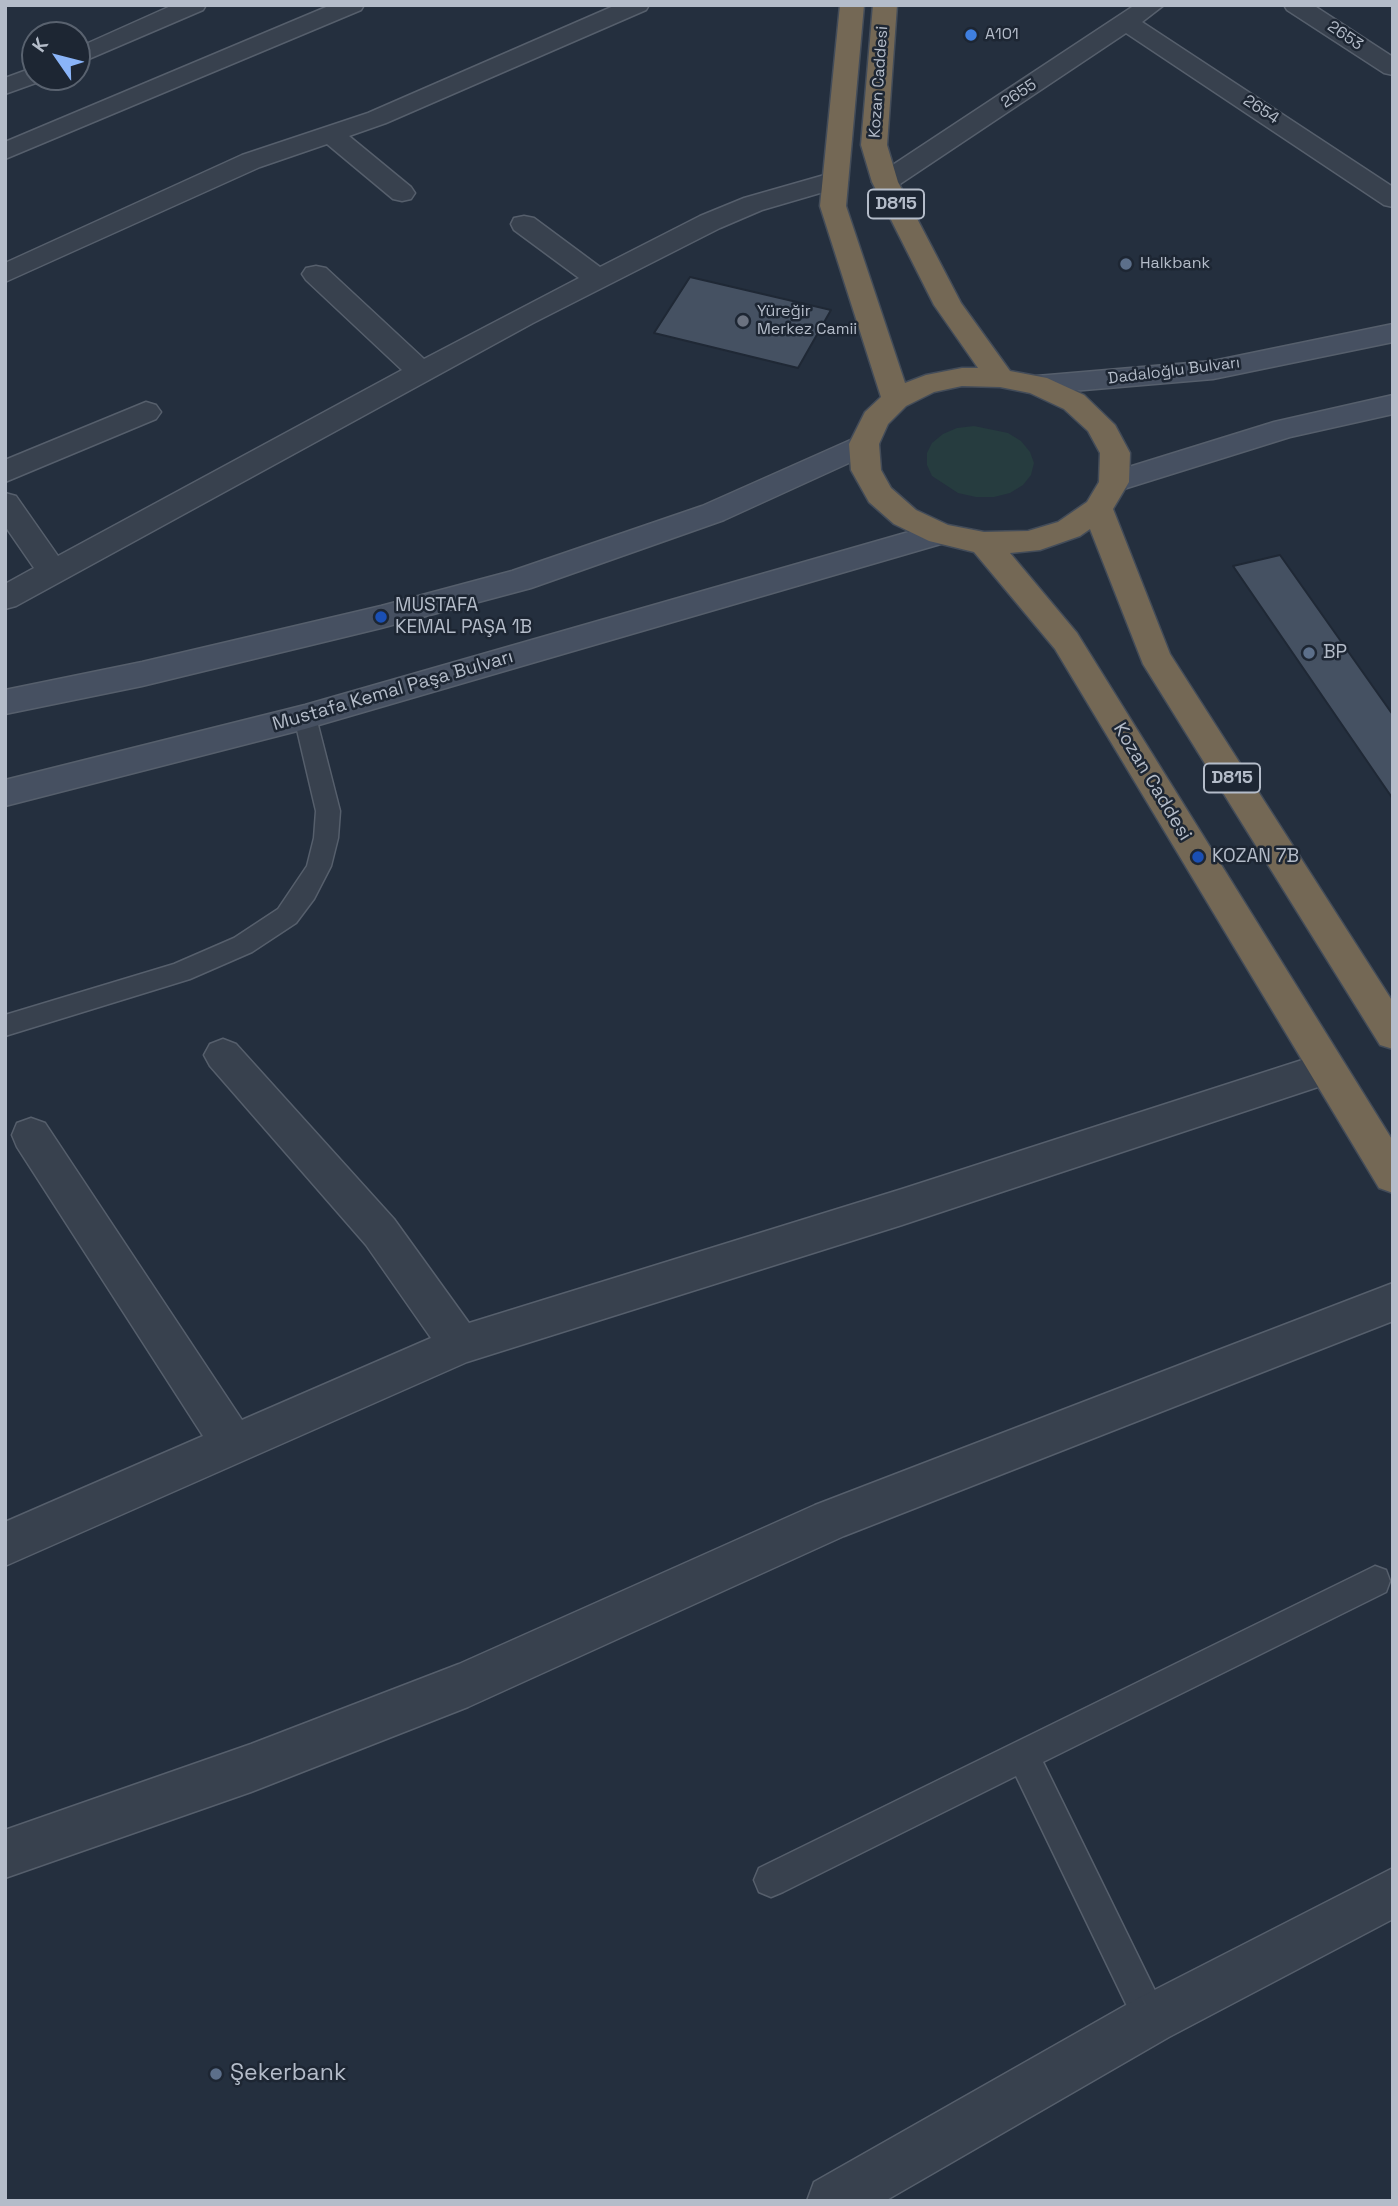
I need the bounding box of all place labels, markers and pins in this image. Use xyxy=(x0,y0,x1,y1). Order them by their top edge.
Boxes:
place label: A101 xyxy=(985,25,1019,45)
marker: A101 xyxy=(963,27,979,43)
place label: Halkbank xyxy=(1140,254,1210,274)
marker: Halkbank xyxy=(1118,256,1134,272)
place label: Yüreğir Merkez Camii xyxy=(757,302,857,340)
marker: Yüreğir Merkez Camii xyxy=(735,313,751,329)
place label: MUSTAFA KEMAL PAŞA 1B xyxy=(395,595,532,639)
marker: MUSTAFA KEMAL PAŞA 1B xyxy=(373,609,389,625)
place label: BP xyxy=(1323,642,1347,664)
marker: BP xyxy=(1301,645,1317,661)
place label: KOZAN 7B xyxy=(1212,846,1299,868)
marker: KOZAN 7B xyxy=(1190,849,1206,865)
place label: Şekerbank xyxy=(230,2060,346,2088)
marker: Şekerbank xyxy=(208,2066,224,2082)

